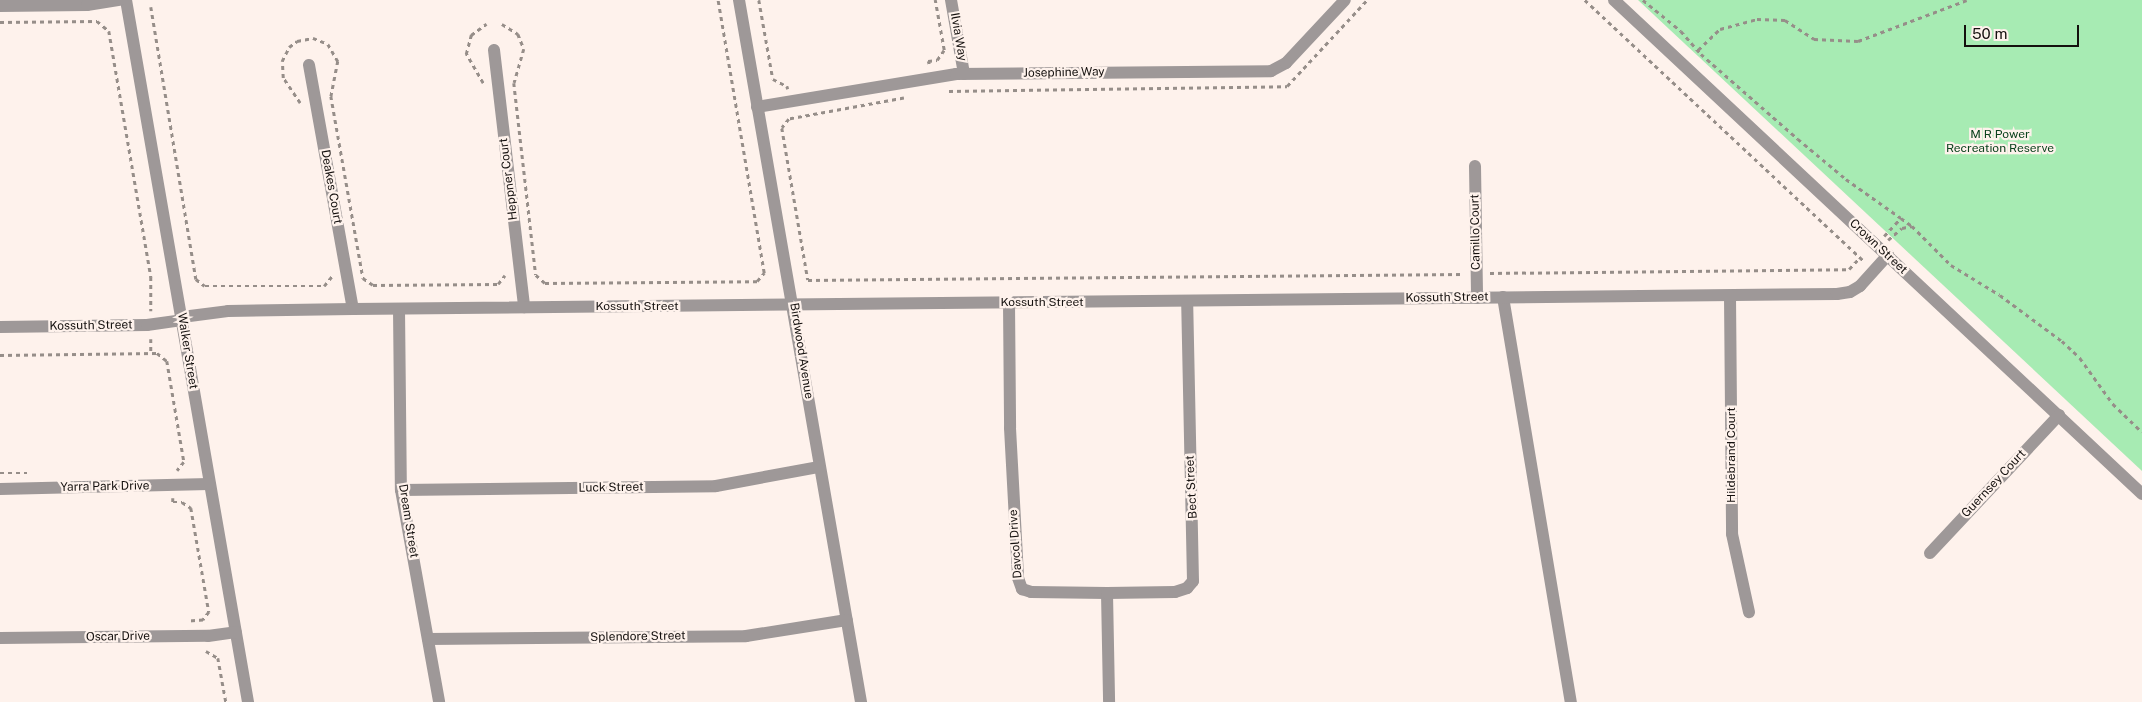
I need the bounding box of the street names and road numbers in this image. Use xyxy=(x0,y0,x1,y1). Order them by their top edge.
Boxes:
street label: Ilvia Way xyxy=(947,12,969,62)
street label: Josephine Way xyxy=(1023,65,1105,81)
street label: Heppner Court xyxy=(497,137,521,221)
street label: Deakes Court xyxy=(317,149,345,225)
street label: Camillo Court xyxy=(1468,194,1484,270)
street label: Crown Street xyxy=(1846,217,1910,277)
street label: Kossuth Street xyxy=(1405,290,1489,306)
street label: Kossuth Street xyxy=(1000,296,1084,310)
street label: Kossuth Street xyxy=(595,300,679,314)
street label: Birdwood Avenue xyxy=(786,302,816,400)
street label: Walker Street xyxy=(174,312,200,390)
street label: Kossuth Street xyxy=(49,318,133,334)
street label: Hildebrand Court xyxy=(1725,407,1739,503)
street label: Guernsey Court xyxy=(1959,447,2029,521)
street label: Bect Street xyxy=(1183,455,1201,519)
street label: Yarra Park Drive xyxy=(60,479,150,495)
street label: Luck Street xyxy=(578,480,644,496)
street label: Dream Street xyxy=(395,483,421,559)
street label: Davcol Drive xyxy=(1006,509,1026,579)
street label: Oscar Drive xyxy=(86,629,150,645)
street label: Splendore Street xyxy=(590,629,686,645)

